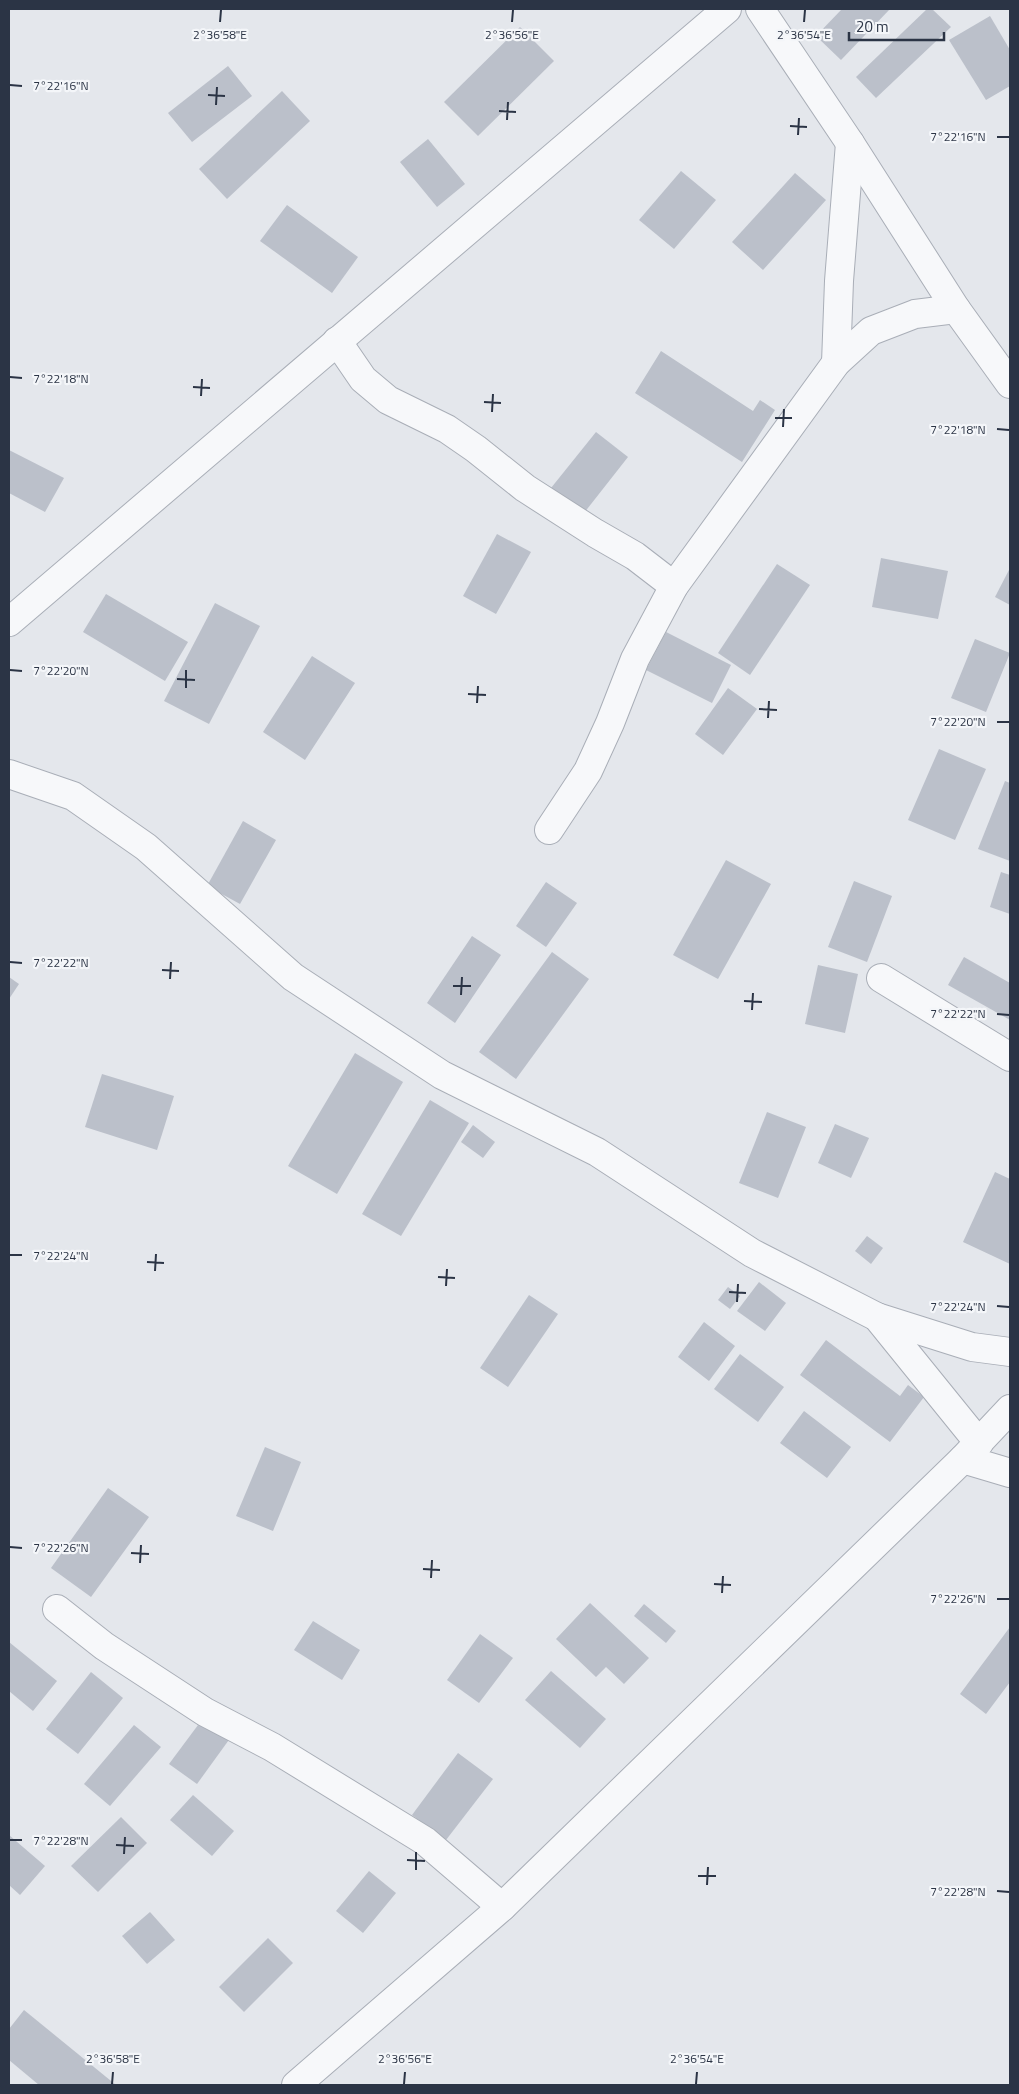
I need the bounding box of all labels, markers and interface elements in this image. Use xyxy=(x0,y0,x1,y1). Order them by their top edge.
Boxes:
scale bar xyxy=(849,10,944,42)
text: 20 m xyxy=(856,15,889,38)
text: 2°36'58"E xyxy=(193,25,247,44)
text: 2°36'56"E xyxy=(485,25,539,44)
text: 2°36'54"E xyxy=(777,25,831,44)
text: 7°22'16"N xyxy=(33,76,89,95)
text: 7°22'16"N xyxy=(930,127,986,146)
text: 7°22'18"N xyxy=(33,369,89,388)
text: 7°22'18"N xyxy=(930,420,986,439)
text: 7°22'20"N xyxy=(33,661,89,680)
text: 7°22'20"N xyxy=(930,712,986,731)
text: 7°22'22"N xyxy=(33,953,89,972)
text: 7°22'22"N xyxy=(930,1004,986,1023)
text: 7°22'24"N xyxy=(33,1246,89,1265)
text: 7°22'24"N xyxy=(930,1297,986,1316)
text: 7°22'26"N xyxy=(33,1538,89,1557)
text: 7°22'26"N xyxy=(930,1589,986,1608)
text: 7°22'28"N xyxy=(33,1831,89,1850)
text: 7°22'28"N xyxy=(930,1882,986,1901)
text: 2°36'58"E xyxy=(86,2049,140,2068)
text: 2°36'56"E xyxy=(378,2049,432,2068)
text: 2°36'54"E xyxy=(670,2049,724,2068)

